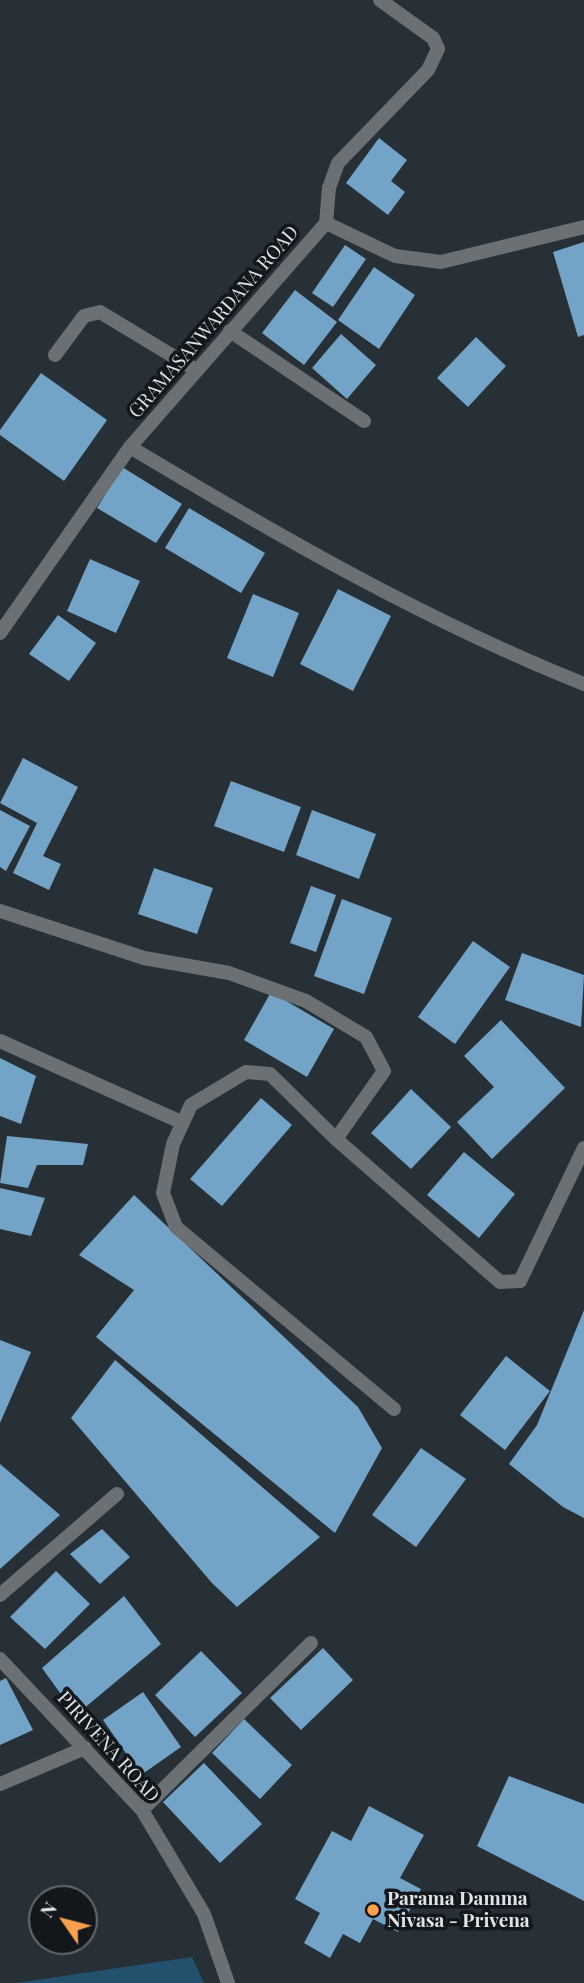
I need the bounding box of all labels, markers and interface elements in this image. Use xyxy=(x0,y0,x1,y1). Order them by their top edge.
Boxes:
street label: GRAMASANWARDANA ROAD xyxy=(124,221,304,423)
street label: PIRIVENA ROAD xyxy=(52,1687,164,1807)
north arrow xyxy=(28,1885,98,1955)
place label: Parama Damma Nivasa - Privena xyxy=(387,1888,530,1932)
text: N xyxy=(33,1896,62,1922)
marker: Parama Damma Nivasa - Privena xyxy=(365,1902,381,1918)

